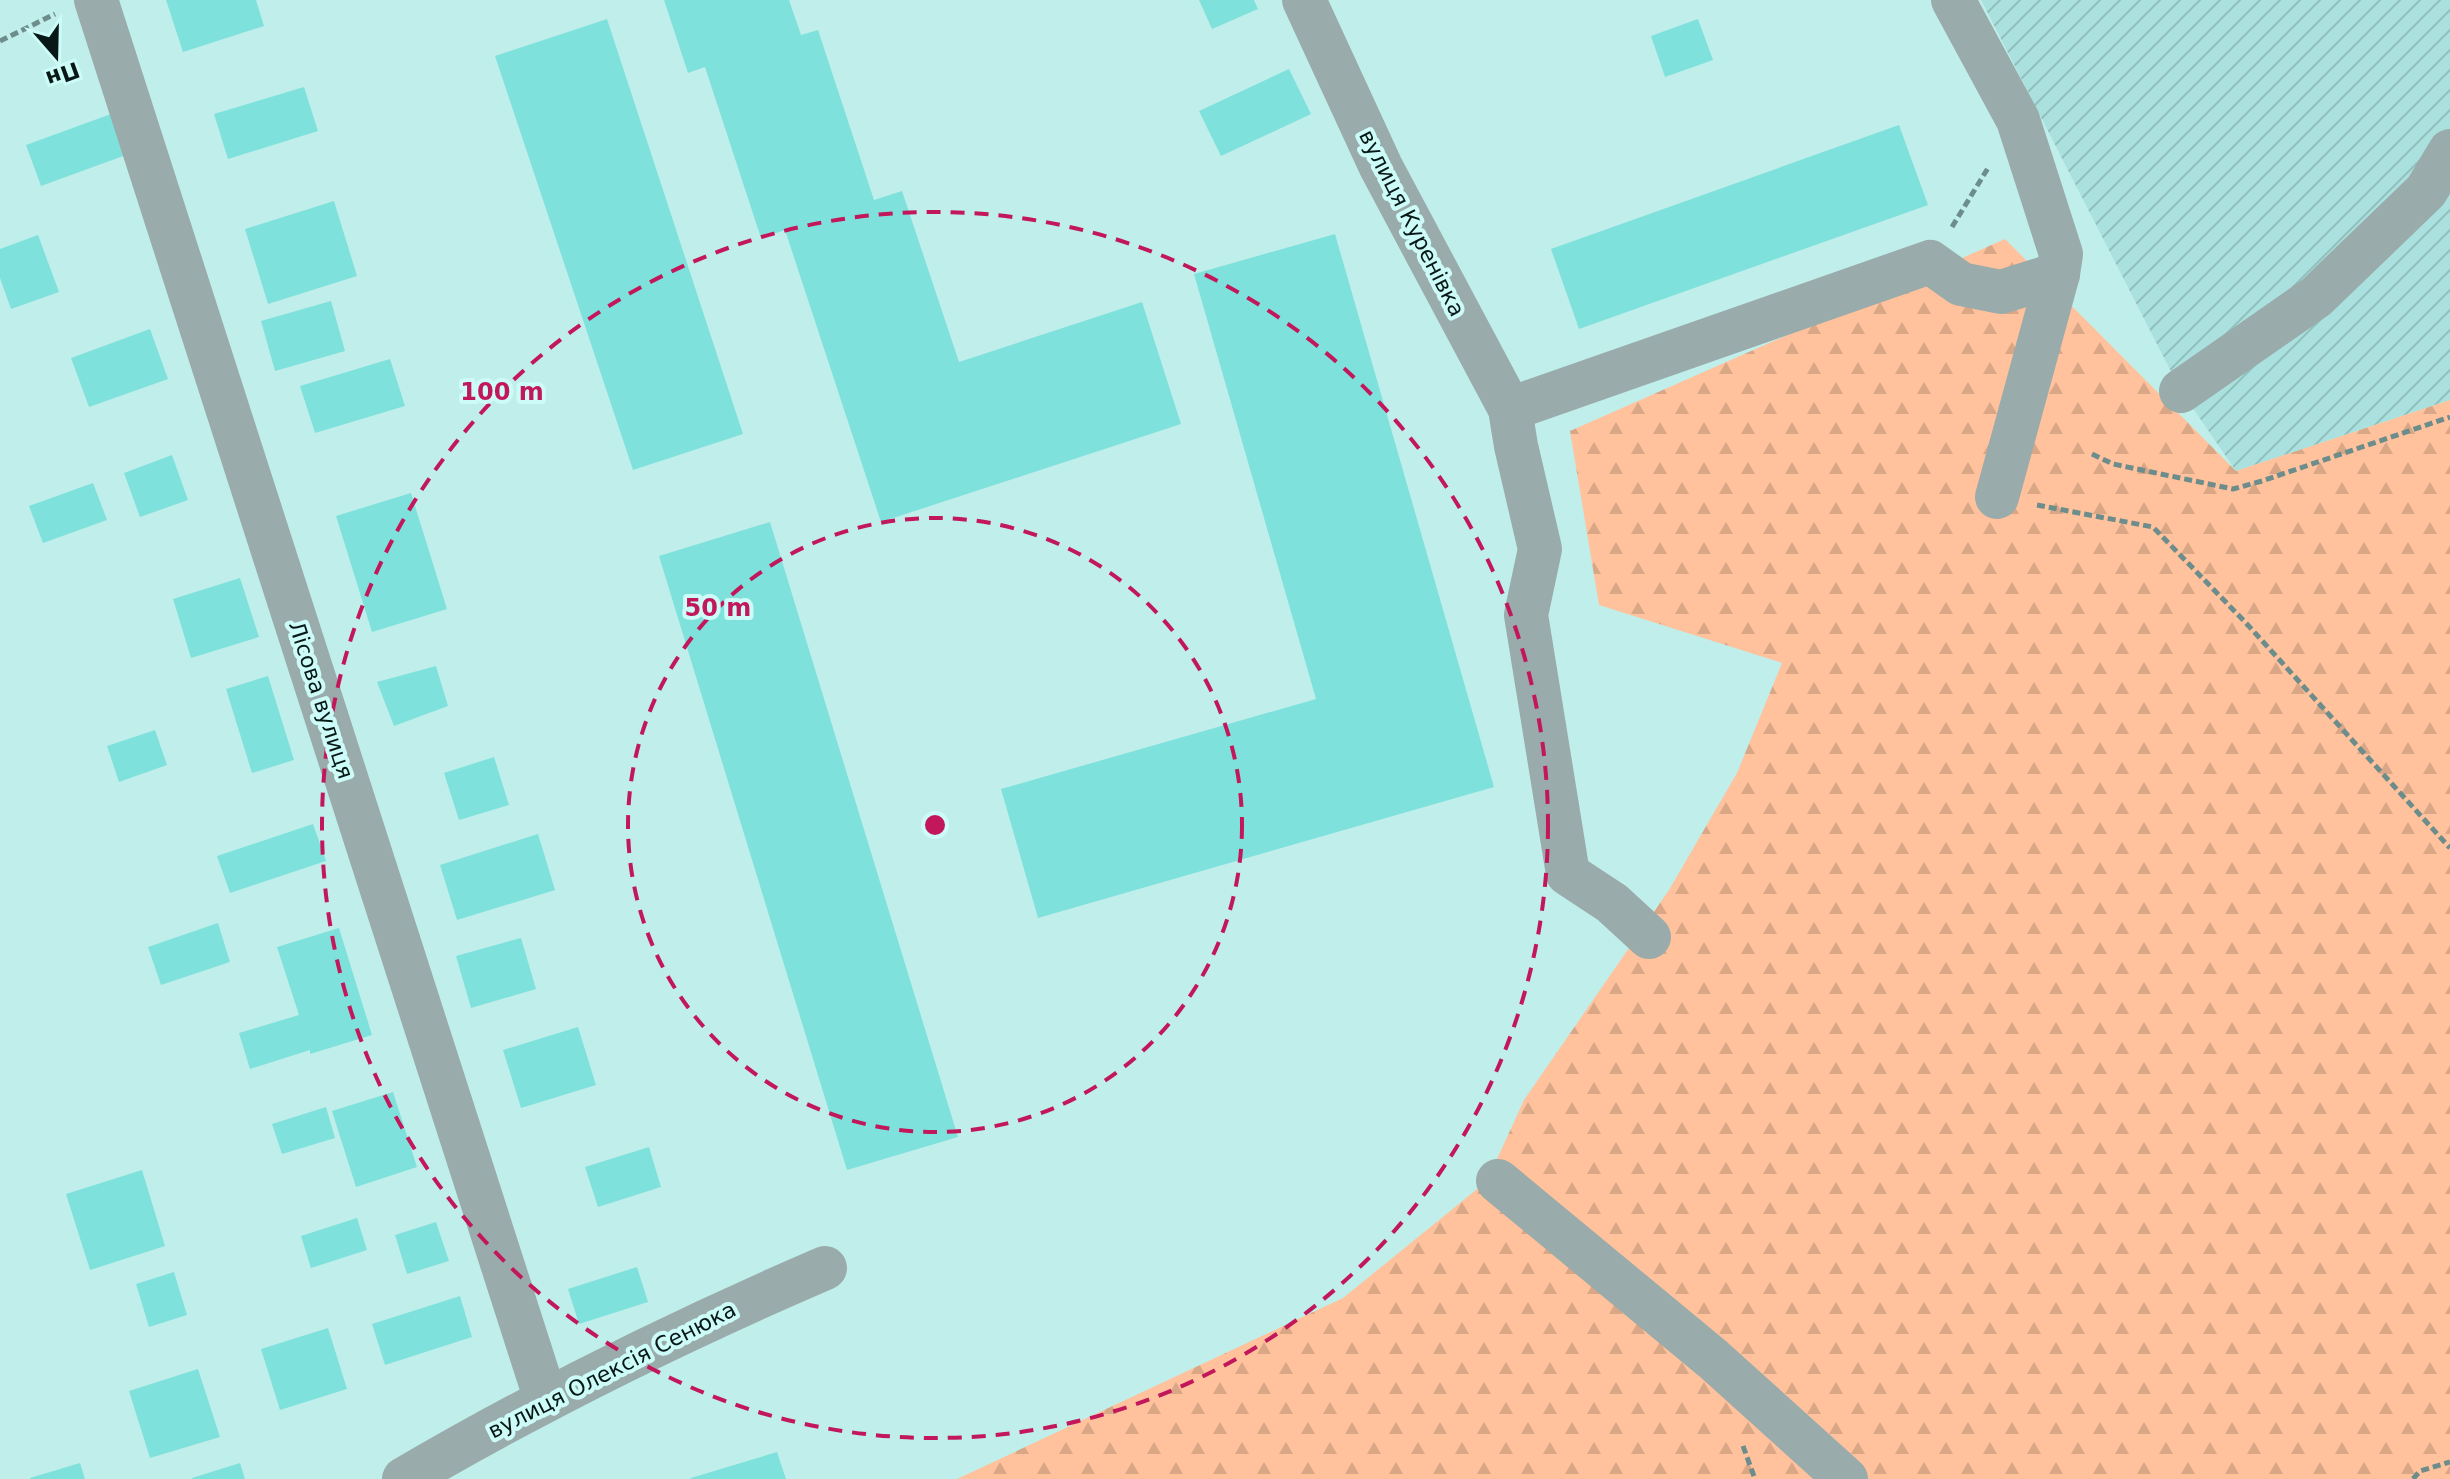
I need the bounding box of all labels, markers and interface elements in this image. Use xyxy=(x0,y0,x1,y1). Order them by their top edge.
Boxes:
north arrow xyxy=(16,16,96,96)
text: Пн xyxy=(43,57,83,92)
street label: вулиця Куренівка xyxy=(1354,126,1470,320)
text: 100 m xyxy=(460,378,544,406)
text: 50 m xyxy=(685,594,751,622)
street label: Лісова вулиця xyxy=(284,618,358,782)
centre of rings xyxy=(921,811,949,839)
street label: вулиця Олексія Сенюка xyxy=(484,1296,740,1444)

